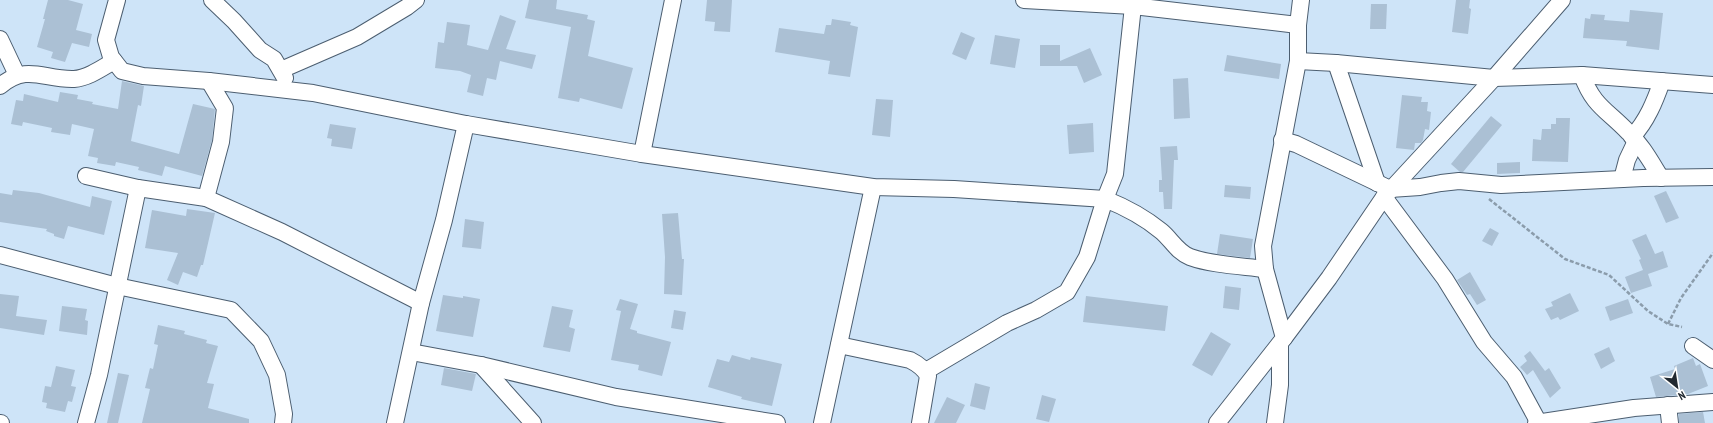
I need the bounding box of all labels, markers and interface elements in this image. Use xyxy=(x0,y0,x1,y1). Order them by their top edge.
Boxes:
north arrow xyxy=(1657,367,1697,407)
text: N xyxy=(1676,388,1688,403)

